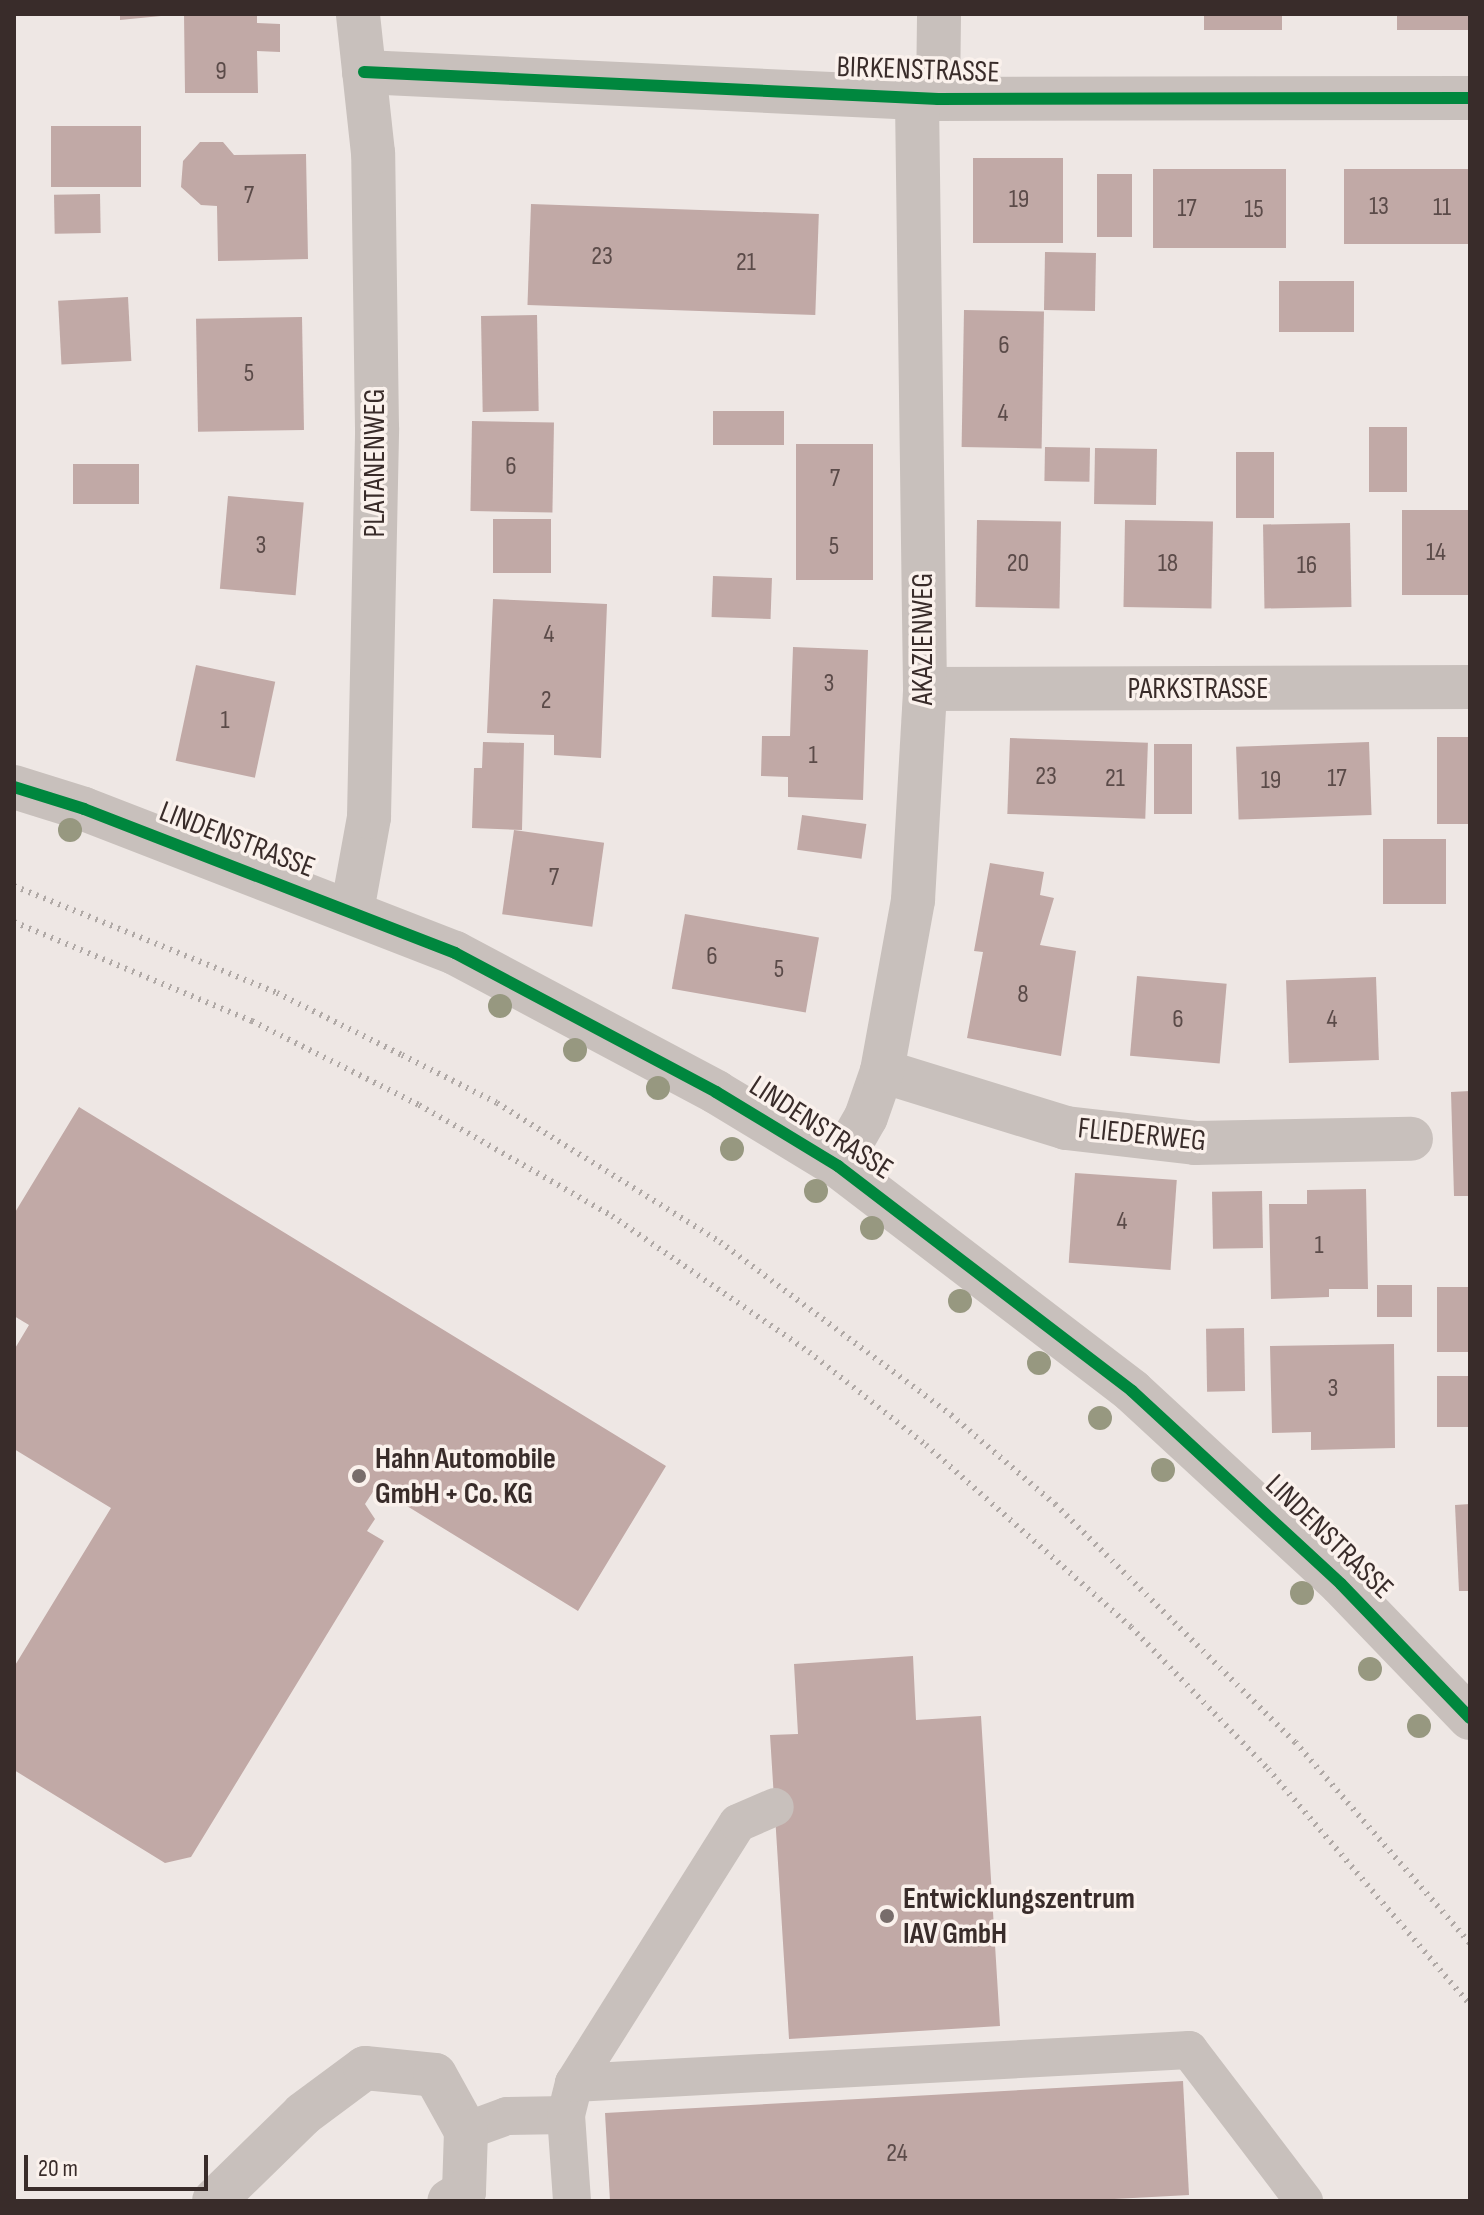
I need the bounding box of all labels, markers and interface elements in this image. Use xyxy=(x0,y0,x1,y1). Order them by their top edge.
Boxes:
street label: BIRKENSTRASSE xyxy=(836,49,1000,91)
house number: 9 xyxy=(215,56,227,88)
house number: 7 xyxy=(244,180,254,212)
house number: 19 xyxy=(1009,184,1029,216)
house number: 13 xyxy=(1369,191,1389,223)
house number: 11 xyxy=(1433,192,1451,224)
house number: 17 xyxy=(1177,193,1197,225)
house number: 15 xyxy=(1244,194,1264,226)
house number: 23 xyxy=(591,241,613,273)
house number: 21 xyxy=(736,247,756,279)
house number: 6 xyxy=(998,330,1010,362)
house number: 5 xyxy=(244,358,254,390)
street label: PLATANENWEG xyxy=(357,389,393,537)
house number: 4 xyxy=(998,398,1008,430)
house number: 6 xyxy=(505,451,517,483)
house number: 7 xyxy=(830,463,840,495)
house number: 3 xyxy=(256,530,266,562)
house number: 5 xyxy=(829,531,839,563)
house number: 14 xyxy=(1426,537,1446,569)
house number: 20 xyxy=(1007,548,1029,580)
house number: 18 xyxy=(1158,548,1178,580)
house number: 16 xyxy=(1297,550,1317,582)
street label: AKAZIENWEG xyxy=(905,573,941,705)
house number: 4 xyxy=(544,619,554,651)
house number: 3 xyxy=(824,668,834,700)
street label: PARKSTRASSE xyxy=(1128,671,1268,707)
house number: 2 xyxy=(541,685,551,717)
house number: 1 xyxy=(220,705,230,737)
house number: 1 xyxy=(808,740,818,772)
house number: 23 xyxy=(1035,761,1057,793)
house number: 21 xyxy=(1105,763,1125,795)
house number: 17 xyxy=(1327,763,1347,795)
house number: 19 xyxy=(1261,765,1281,797)
street label: LINDENSTRASSE xyxy=(154,794,320,886)
house number: 7 xyxy=(549,862,559,894)
house number: 6 xyxy=(706,941,718,973)
house number: 5 xyxy=(774,954,784,986)
house number: 8 xyxy=(1017,979,1029,1011)
house number: 6 xyxy=(1172,1004,1184,1036)
house number: 4 xyxy=(1327,1004,1337,1036)
street label: LINDENSTRASSE xyxy=(743,1068,899,1188)
street label: FLIEDERWEG xyxy=(1076,1110,1208,1160)
house number: 4 xyxy=(1117,1206,1127,1238)
house number: 1 xyxy=(1314,1230,1324,1262)
house number: 3 xyxy=(1328,1373,1338,1405)
place label: Hahn Automobile GmbH + Co. KG xyxy=(375,1441,556,1512)
marker: Hahn Automobile GmbH + Co. KG xyxy=(350,1467,368,1485)
street label: LINDENSTRASSE xyxy=(1258,1467,1400,1607)
place label: Entwicklungszentrum IAV GmbH xyxy=(903,1881,1135,1952)
marker: Entwicklungszentrum IAV GmbH xyxy=(878,1907,896,1925)
house number: 24 xyxy=(886,2138,908,2170)
scale bar xyxy=(28,2139,212,2189)
text: 20 m xyxy=(38,2154,78,2183)

